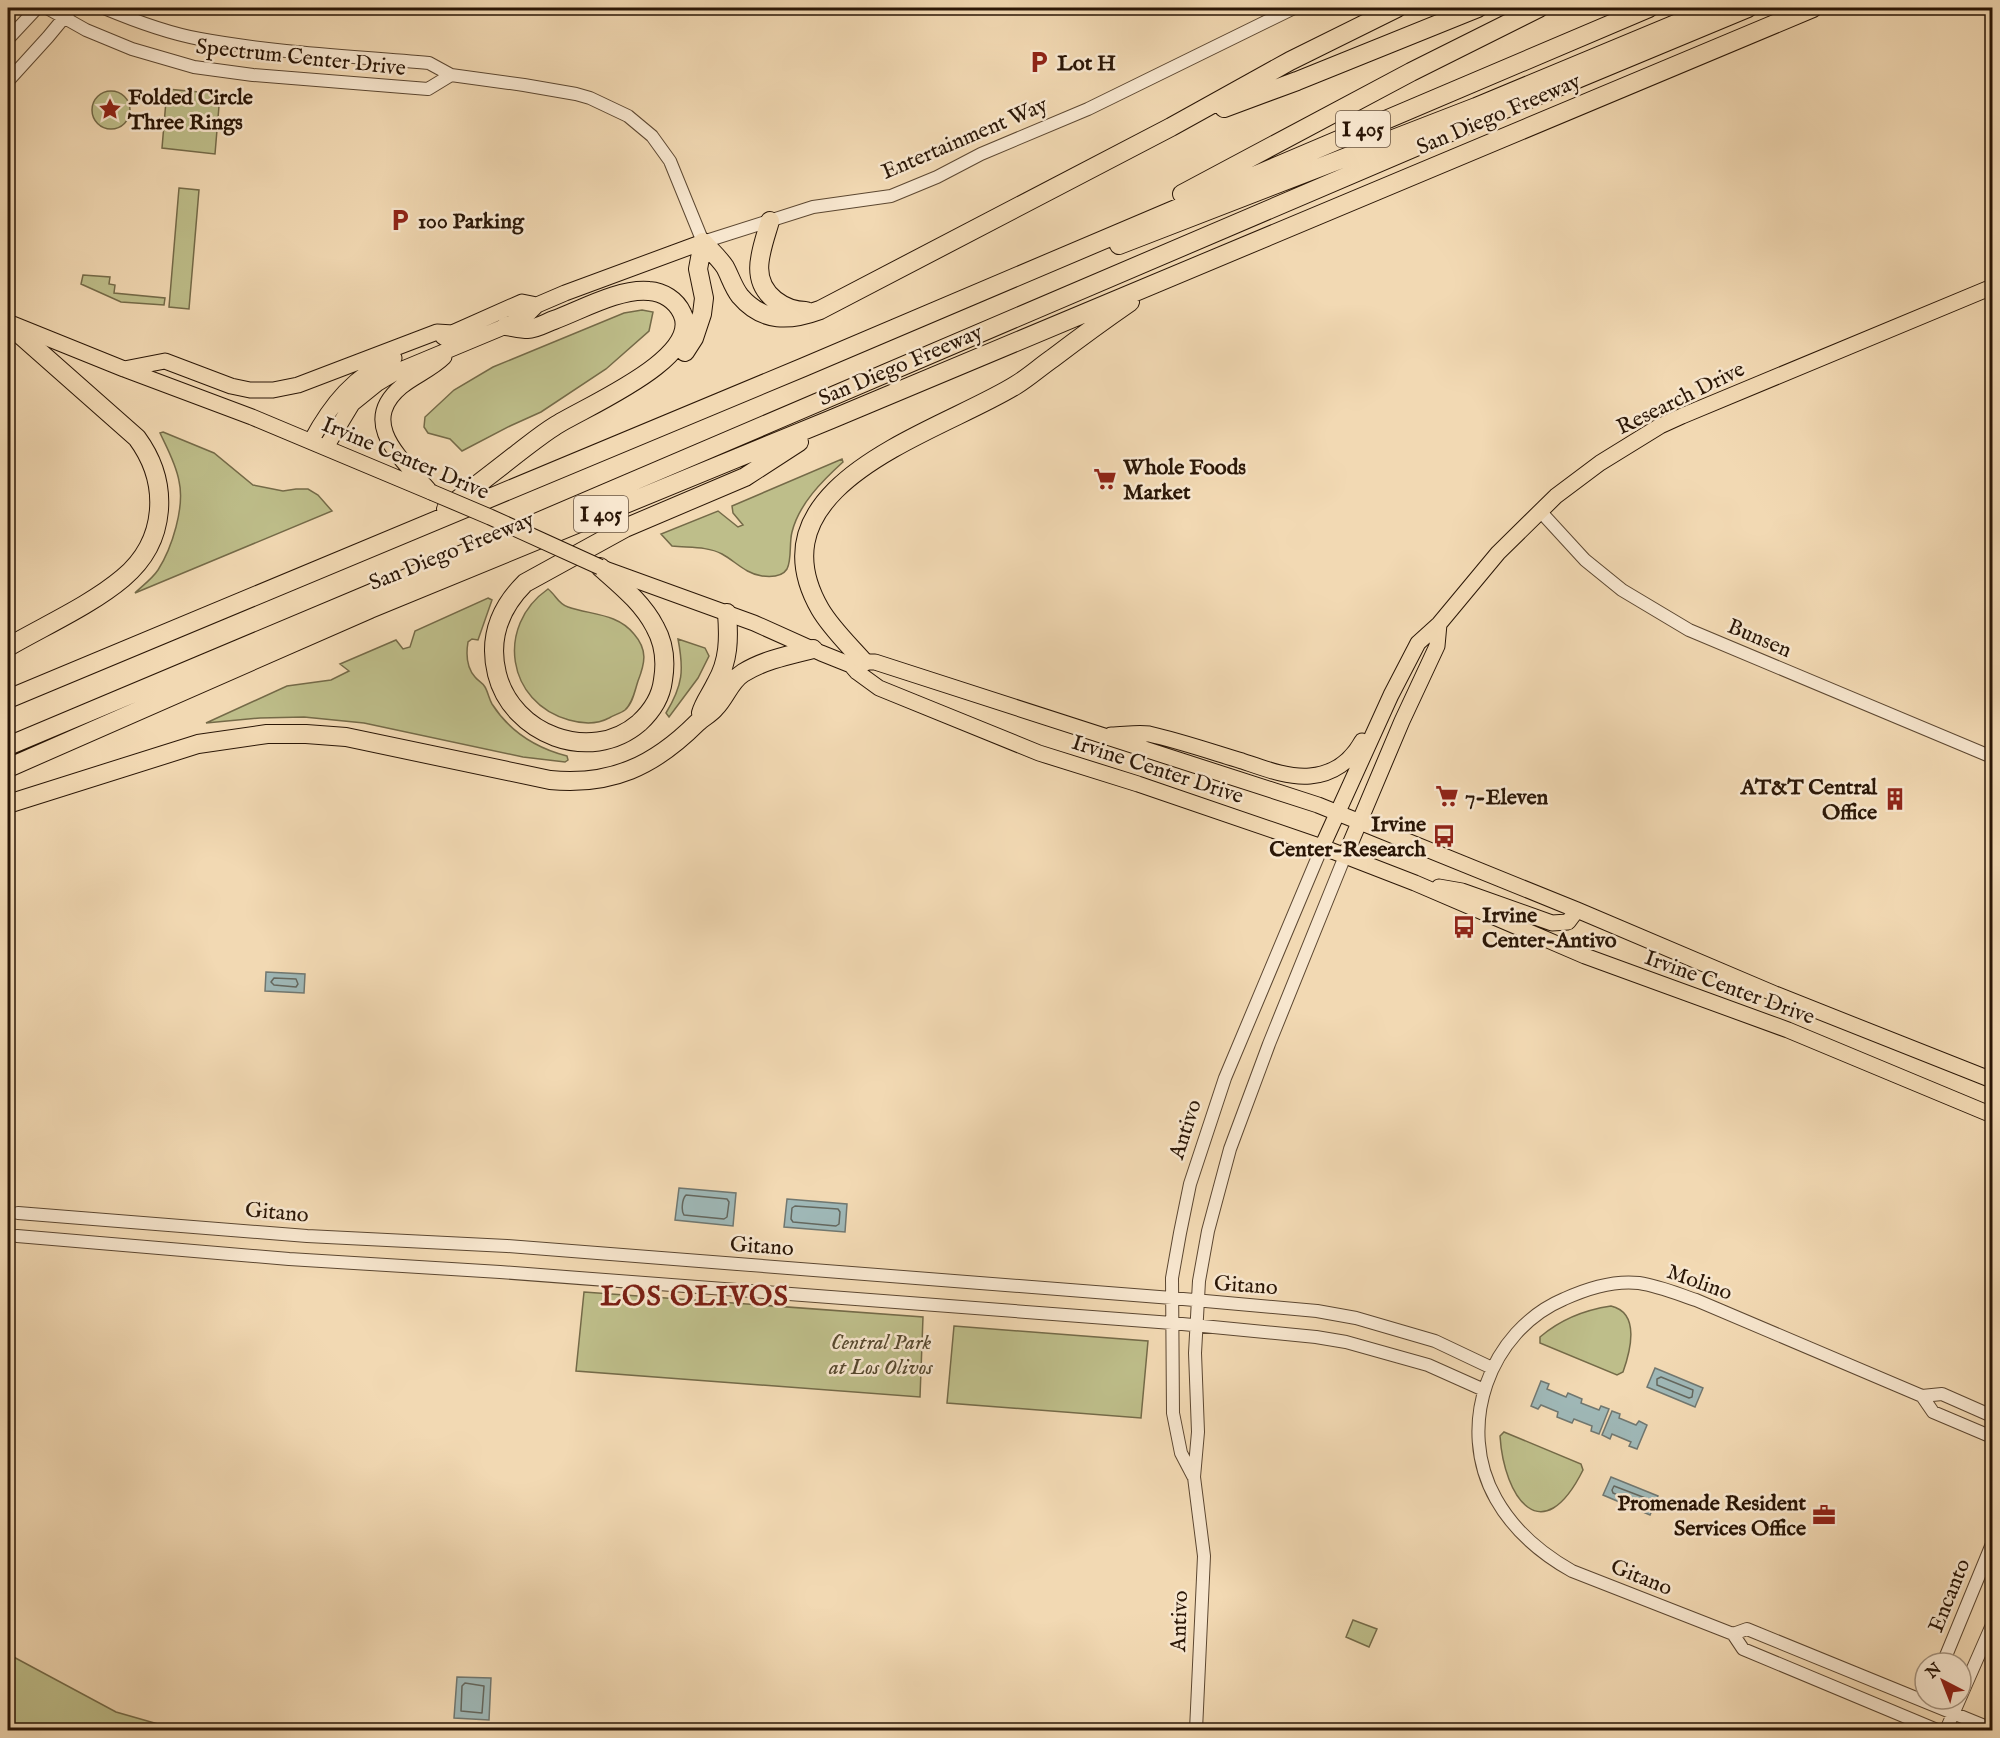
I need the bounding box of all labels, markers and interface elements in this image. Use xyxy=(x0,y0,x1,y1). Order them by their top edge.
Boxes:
street label: Spectrum Center Drive xyxy=(194,33,407,83)
parking icon: Lot H xyxy=(1026,49,1052,75)
place label: Lot H xyxy=(1057,50,1116,78)
street label: San Diego Freeway xyxy=(1412,68,1585,162)
place label: Folded Circle Three Rings xyxy=(127,84,253,137)
street label: Entertainment Way xyxy=(877,91,1052,187)
place icon: Folded Circle Three Rings xyxy=(97,96,123,122)
road number: I 405 xyxy=(1336,111,1390,147)
parking icon: 100 Parking xyxy=(387,207,413,233)
place label: 100 Parking xyxy=(418,208,525,236)
street label: San Diego Freeway xyxy=(814,319,987,413)
street label: Research Drive xyxy=(1612,356,1750,442)
street label: Irvine Center Drive xyxy=(317,411,493,507)
place label: Whole Foods Market xyxy=(1122,454,1246,507)
supermarket icon: Whole Foods Market xyxy=(1092,466,1118,492)
road number: I 405 xyxy=(574,496,628,532)
street label: San Diego Freeway xyxy=(365,506,539,598)
street label: Bunsen xyxy=(1723,613,1796,665)
street label: Irvine Center Drive xyxy=(1068,729,1247,811)
place label: AT&T Central Office xyxy=(1740,774,1878,827)
supermarket icon: 7-Eleven xyxy=(1434,783,1460,809)
place label: 7-Eleven xyxy=(1465,784,1549,812)
building icon: AT&T Central Office xyxy=(1882,786,1908,812)
place label: Irvine Center-Research xyxy=(1269,811,1426,864)
bus stop icon: Irvine Center-Research xyxy=(1431,823,1457,849)
place label: Irvine Center-Antivo xyxy=(1482,902,1617,955)
bus stop icon: Irvine Center-Antivo xyxy=(1451,914,1477,940)
street label: Irvine Center Drive xyxy=(1640,944,1818,1032)
street label: Antivo xyxy=(1163,1096,1209,1164)
street label: Gitano xyxy=(244,1196,310,1230)
street label: Gitano xyxy=(729,1231,795,1263)
street label: Molino xyxy=(1663,1258,1736,1308)
street label: Gitano xyxy=(1213,1270,1279,1302)
district label: LOS OLIVOS xyxy=(601,1280,789,1315)
park label: Central Park at Los Olivos xyxy=(828,1329,934,1382)
place label: Promenade Resident Services Office xyxy=(1617,1490,1806,1543)
office icon: Promenade Resident Services Office xyxy=(1811,1502,1837,1528)
street label: Gitano xyxy=(1606,1553,1676,1603)
street label: Encanto xyxy=(1922,1555,1977,1637)
street label: Antivo xyxy=(1165,1590,1195,1653)
north arrow xyxy=(1913,1651,1973,1711)
text: N xyxy=(1922,1659,1946,1684)

